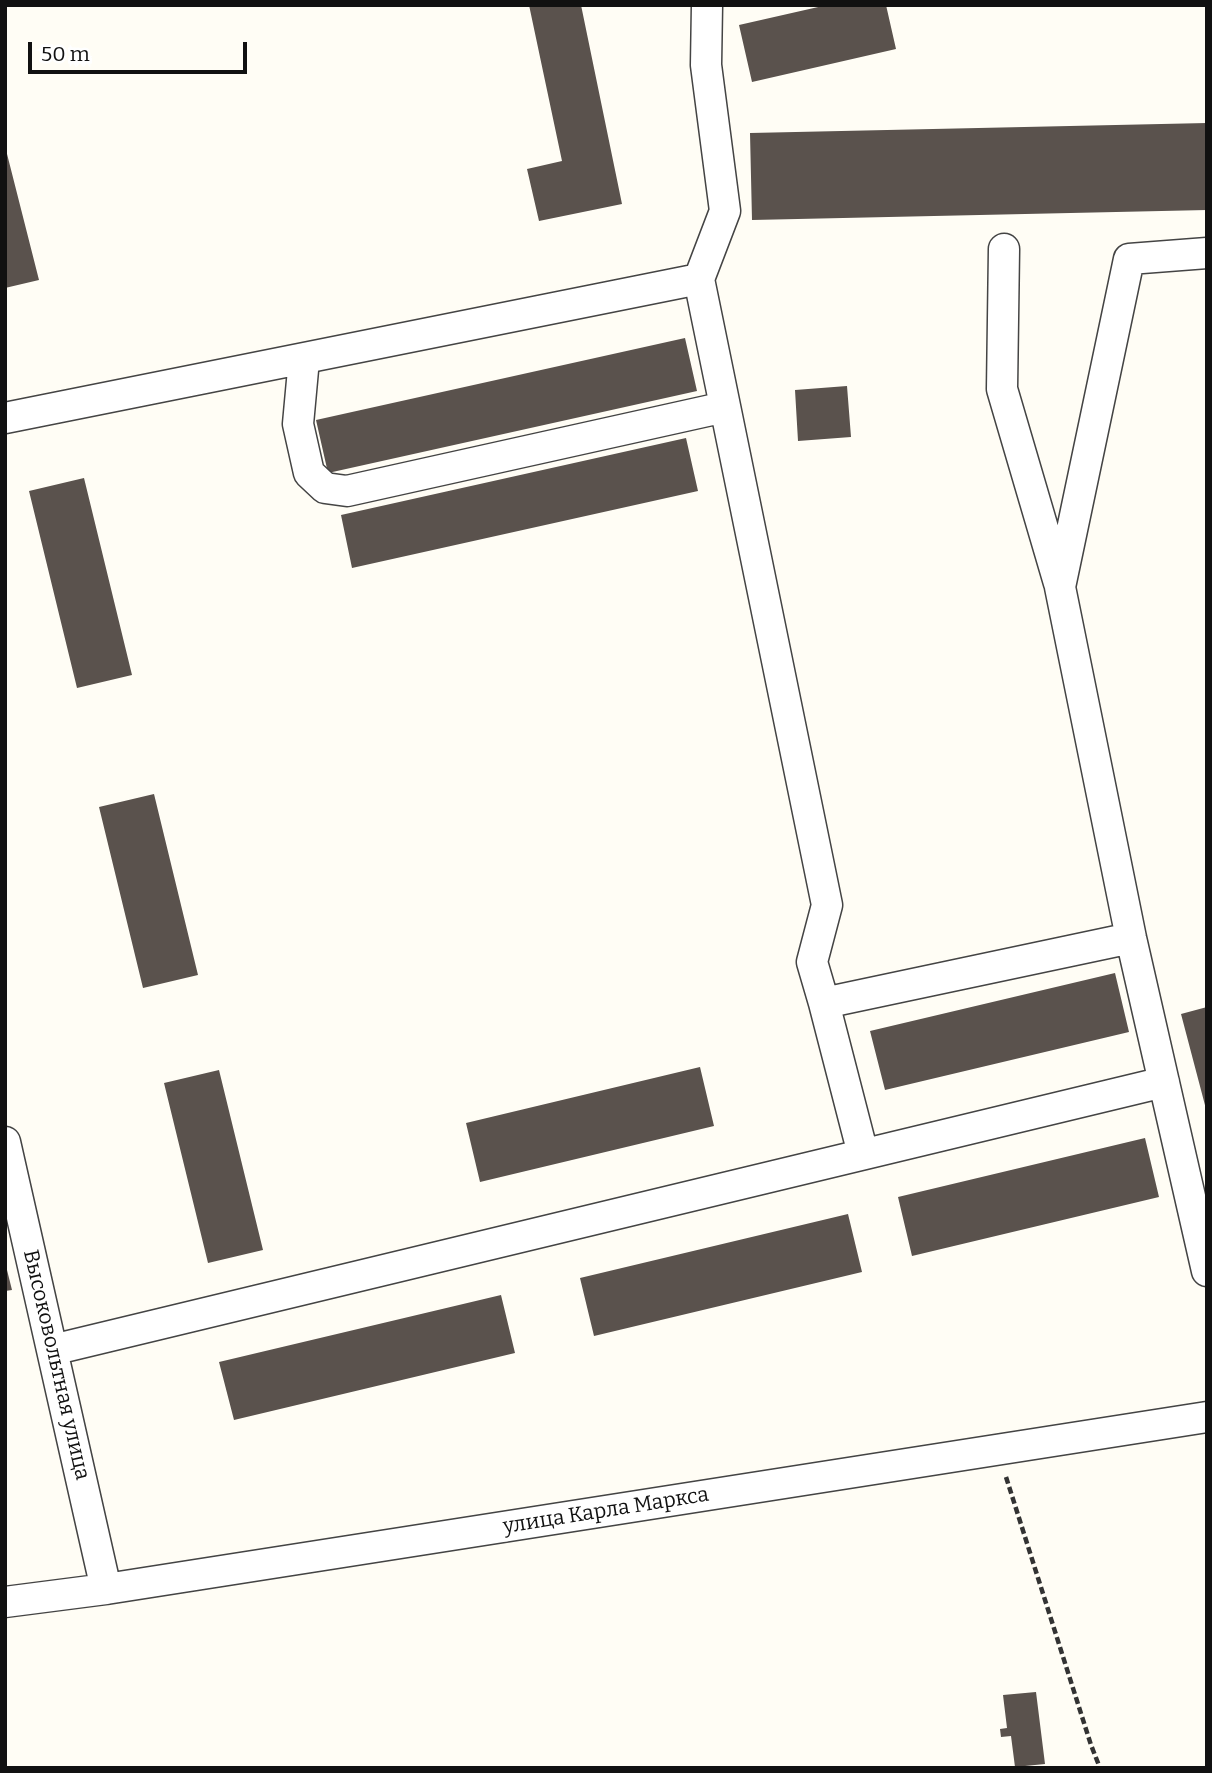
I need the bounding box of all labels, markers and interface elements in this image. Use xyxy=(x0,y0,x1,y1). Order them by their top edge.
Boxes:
scale bar xyxy=(32,28,250,72)
text: 50 m xyxy=(41,41,90,67)
street label: Высоковольтная улица xyxy=(17,1247,95,1483)
street label: улица Карла Маркса xyxy=(501,1482,711,1540)

